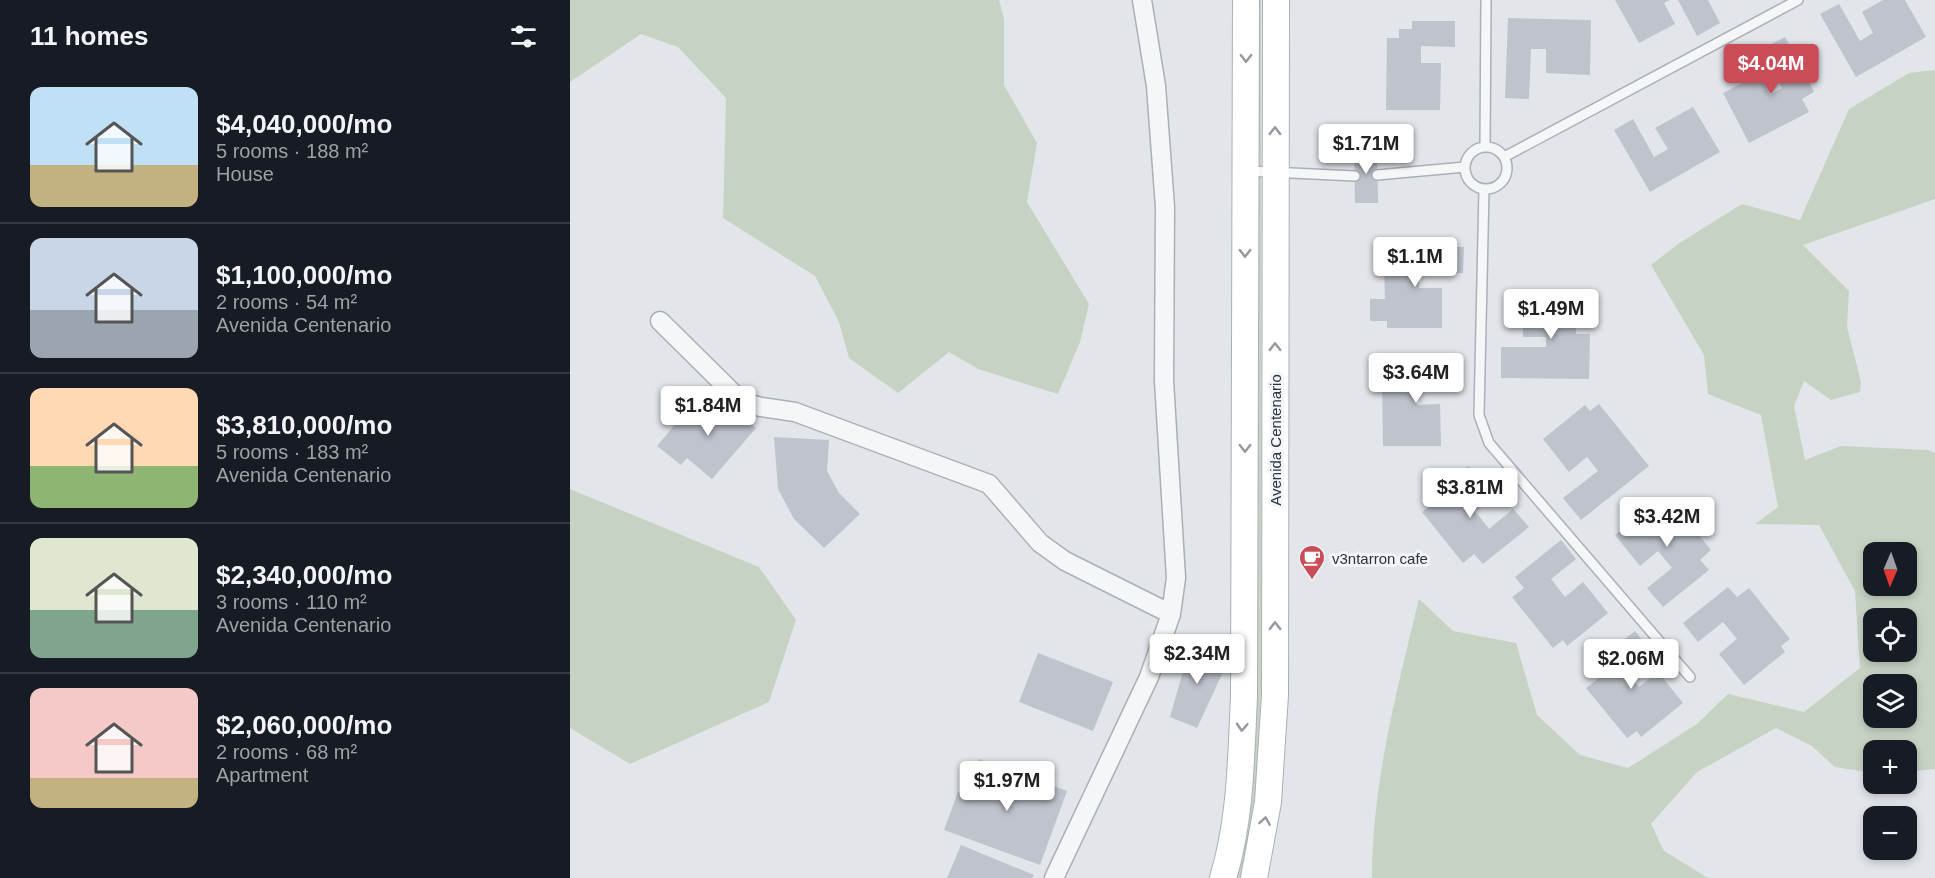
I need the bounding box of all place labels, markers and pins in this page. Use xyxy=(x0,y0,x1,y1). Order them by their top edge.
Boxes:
pin: $4.04M xyxy=(1722,44,1820,95)
pin: $1.71M xyxy=(1317,124,1415,175)
pin: $1.1M xyxy=(1373,237,1457,288)
pin: $1.49M xyxy=(1502,289,1600,340)
pin: $3.64M xyxy=(1367,353,1465,404)
pin: $1.84M xyxy=(659,386,757,437)
pin: $3.81M xyxy=(1421,468,1519,519)
pin: $3.42M xyxy=(1618,497,1716,548)
cafe icon: v3ntarron cafe xyxy=(1297,543,1327,581)
place label: v3ntarron cafe xyxy=(1332,550,1428,567)
pin: $2.34M xyxy=(1148,634,1246,685)
pin: $2.06M xyxy=(1582,639,1680,690)
pin: $1.97M xyxy=(958,761,1056,812)

